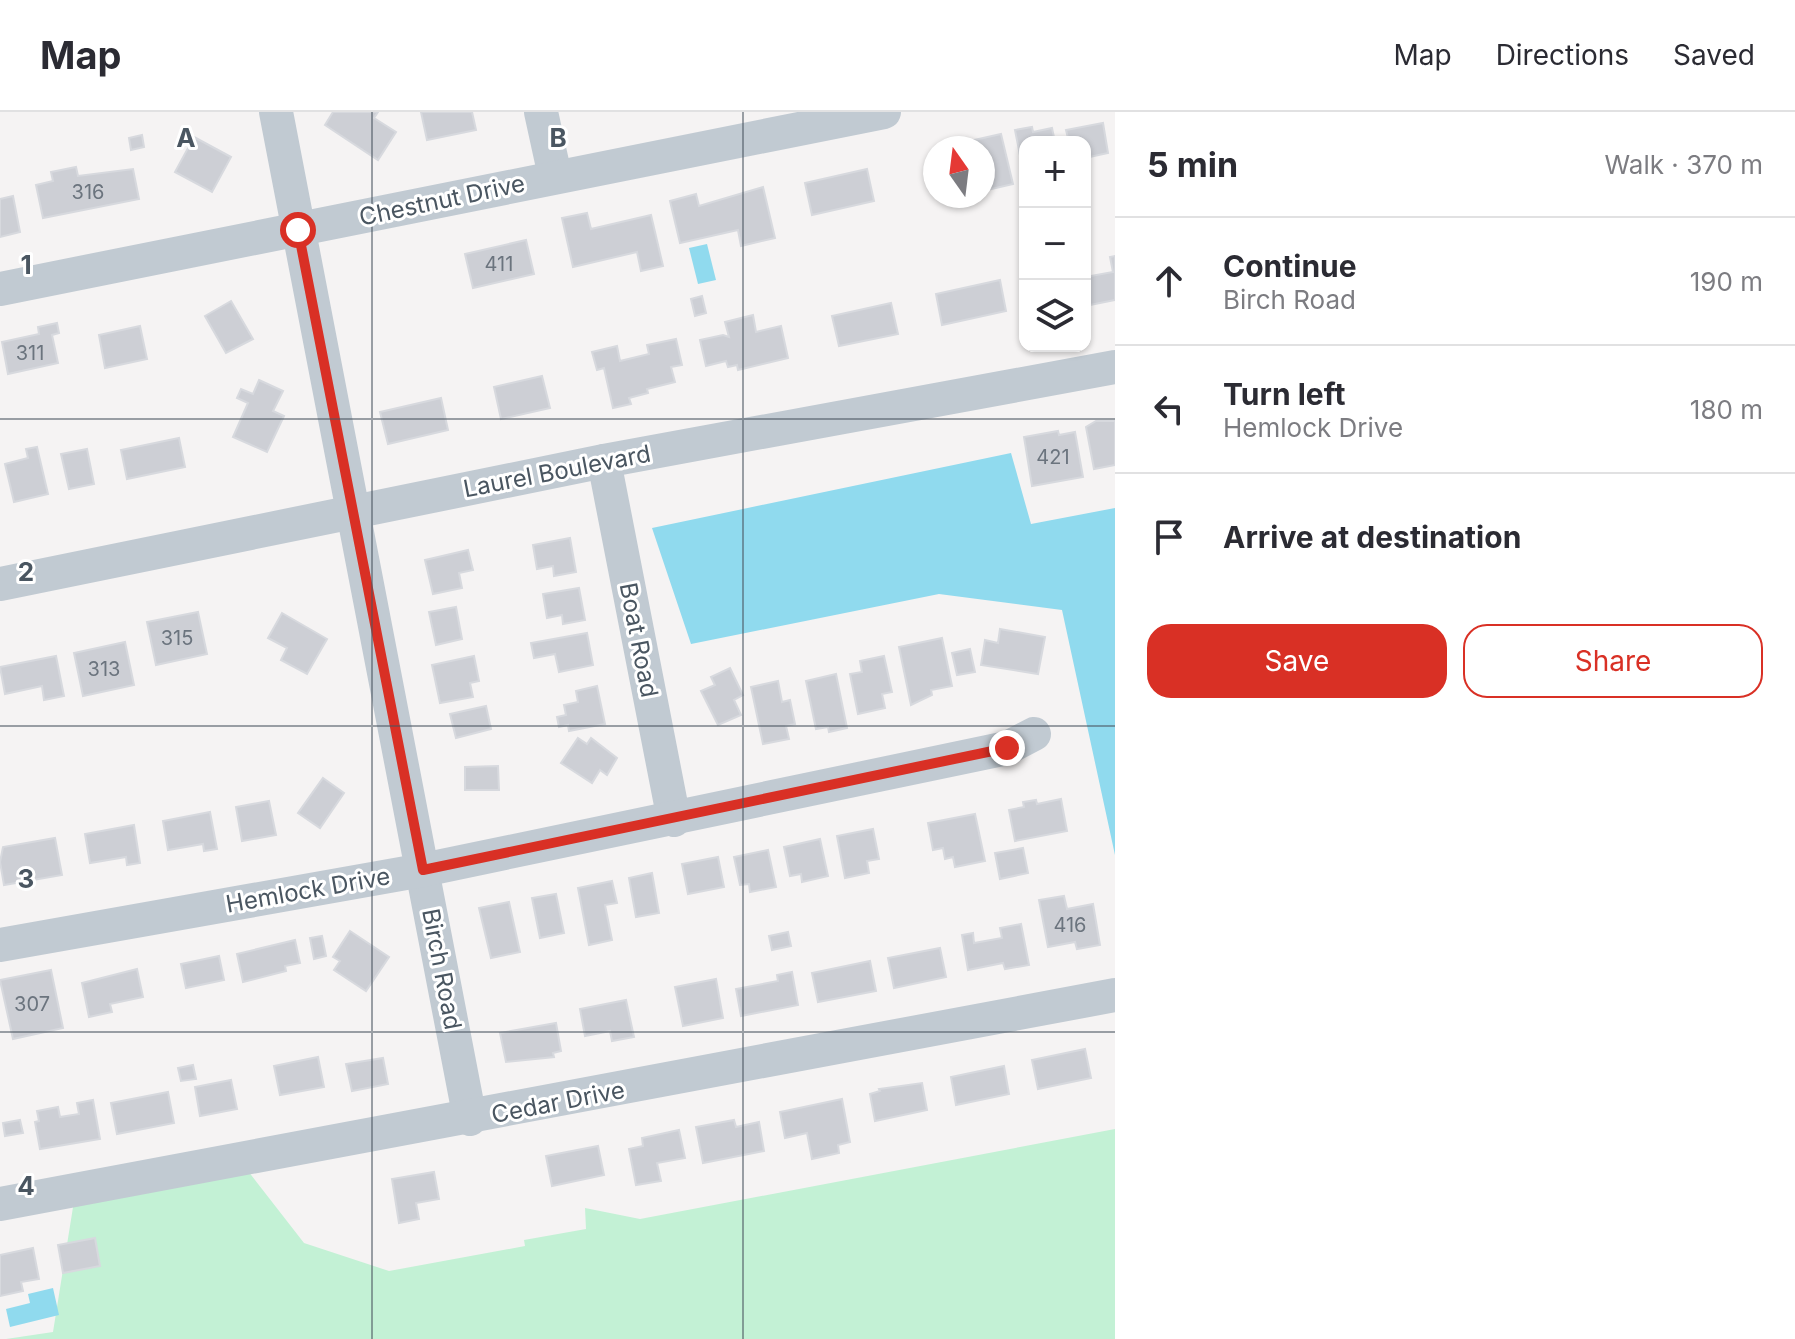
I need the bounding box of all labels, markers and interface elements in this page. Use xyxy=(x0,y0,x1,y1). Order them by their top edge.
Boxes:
text: Map xyxy=(40,32,121,78)
text: Map xyxy=(1393,38,1452,72)
text: Directions xyxy=(1496,38,1629,72)
text: Saved xyxy=(1673,38,1755,72)
text: A xyxy=(176,122,196,153)
text: B xyxy=(549,122,567,153)
north arrow xyxy=(923,136,995,208)
map controls xyxy=(1019,136,1091,352)
button: + xyxy=(1019,136,1091,208)
text: 5 min xyxy=(1147,144,1238,185)
text: Walk · 370 m xyxy=(1605,149,1763,180)
street label: Chestnut Drive xyxy=(356,168,528,232)
house number: 316 xyxy=(72,180,104,204)
button: − xyxy=(1019,208,1091,280)
route start xyxy=(280,212,316,248)
text: Continue xyxy=(1223,248,1357,284)
text: 1 xyxy=(20,249,32,280)
house number: 411 xyxy=(485,252,513,276)
icon: ahead xyxy=(1147,259,1191,303)
text: 190 m xyxy=(1690,266,1763,297)
button: layers xyxy=(1019,280,1091,352)
text: Birch Road xyxy=(1223,284,1356,315)
house number: 311 xyxy=(16,341,44,365)
text: Turn left xyxy=(1223,376,1345,412)
icon: left xyxy=(1147,387,1191,431)
text: 180 m xyxy=(1690,394,1763,425)
text: Hemlock Drive xyxy=(1223,412,1403,443)
street label: Laurel Boulevard xyxy=(461,439,653,503)
house number: 421 xyxy=(1036,445,1070,469)
icon: arrive xyxy=(1147,515,1191,559)
text: Arrive at destination xyxy=(1223,519,1521,555)
text: 2 xyxy=(18,556,34,587)
street label: Boat Road xyxy=(614,580,664,700)
button: Save xyxy=(1147,624,1447,698)
button: Share xyxy=(1463,624,1763,698)
house number: 315 xyxy=(161,626,193,650)
house number: 313 xyxy=(88,657,120,681)
route end xyxy=(989,730,1025,766)
street label: Hemlock Drive xyxy=(224,861,392,919)
text: 3 xyxy=(18,863,34,894)
street label: Birch Road xyxy=(416,906,468,1032)
house number: 416 xyxy=(1053,913,1087,937)
house number: 307 xyxy=(14,992,50,1016)
street label: Cedar Drive xyxy=(489,1075,627,1129)
text: 4 xyxy=(17,1170,35,1201)

